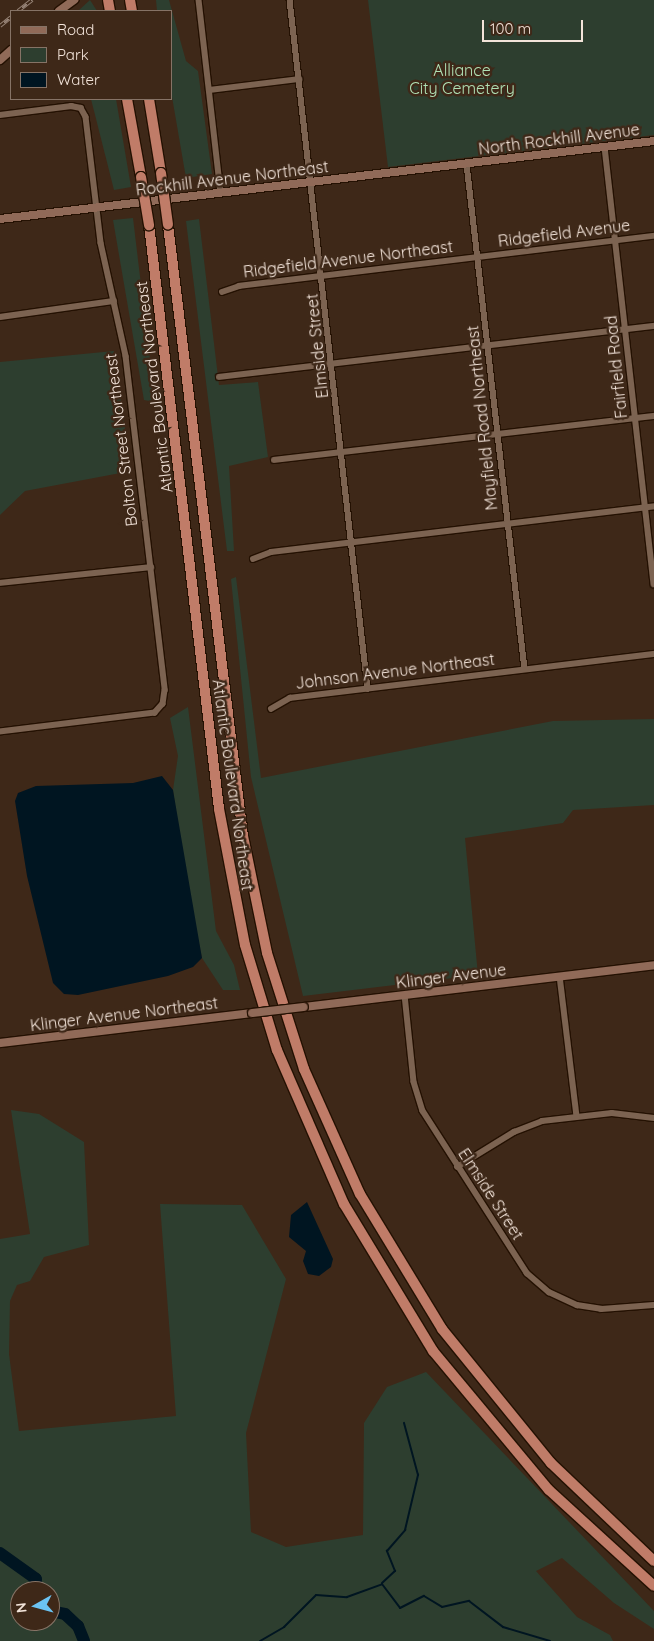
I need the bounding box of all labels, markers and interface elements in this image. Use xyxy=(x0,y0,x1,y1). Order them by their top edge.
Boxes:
legend xyxy=(10,10,172,100)
scale bar xyxy=(484,10,585,42)
text: 100 m xyxy=(490,19,531,38)
text: Road xyxy=(57,20,94,39)
text: Park xyxy=(57,45,89,64)
park label: Alliance City Cemetery xyxy=(409,60,515,98)
text: Water xyxy=(57,70,100,89)
street label: North Rockhill Avenue xyxy=(477,120,641,158)
street label: Rockhill Avenue Northeast xyxy=(134,157,330,199)
street label: Ridgefield Avenue xyxy=(497,215,631,251)
street label: Ridgefield Avenue Northeast xyxy=(242,237,454,281)
street label: Atlantic Boulevard Northeast xyxy=(131,280,177,494)
street label: Elmside Street xyxy=(302,293,332,399)
street label: Fairfield Road xyxy=(601,315,631,419)
street label: Mayfield Road Northeast xyxy=(463,325,501,511)
street label: Bolton Street Northeast xyxy=(101,352,141,528)
street label: Johnson Avenue Northeast xyxy=(294,649,496,693)
street label: Atlantic Boulevard Northeast xyxy=(209,678,257,892)
street label: Klinger Avenue xyxy=(395,960,507,992)
street label: Klinger Avenue Northeast xyxy=(29,993,219,1035)
street label: Elmside Street xyxy=(454,1145,528,1243)
north arrow xyxy=(10,1581,60,1631)
text: N xyxy=(12,1602,31,1614)

